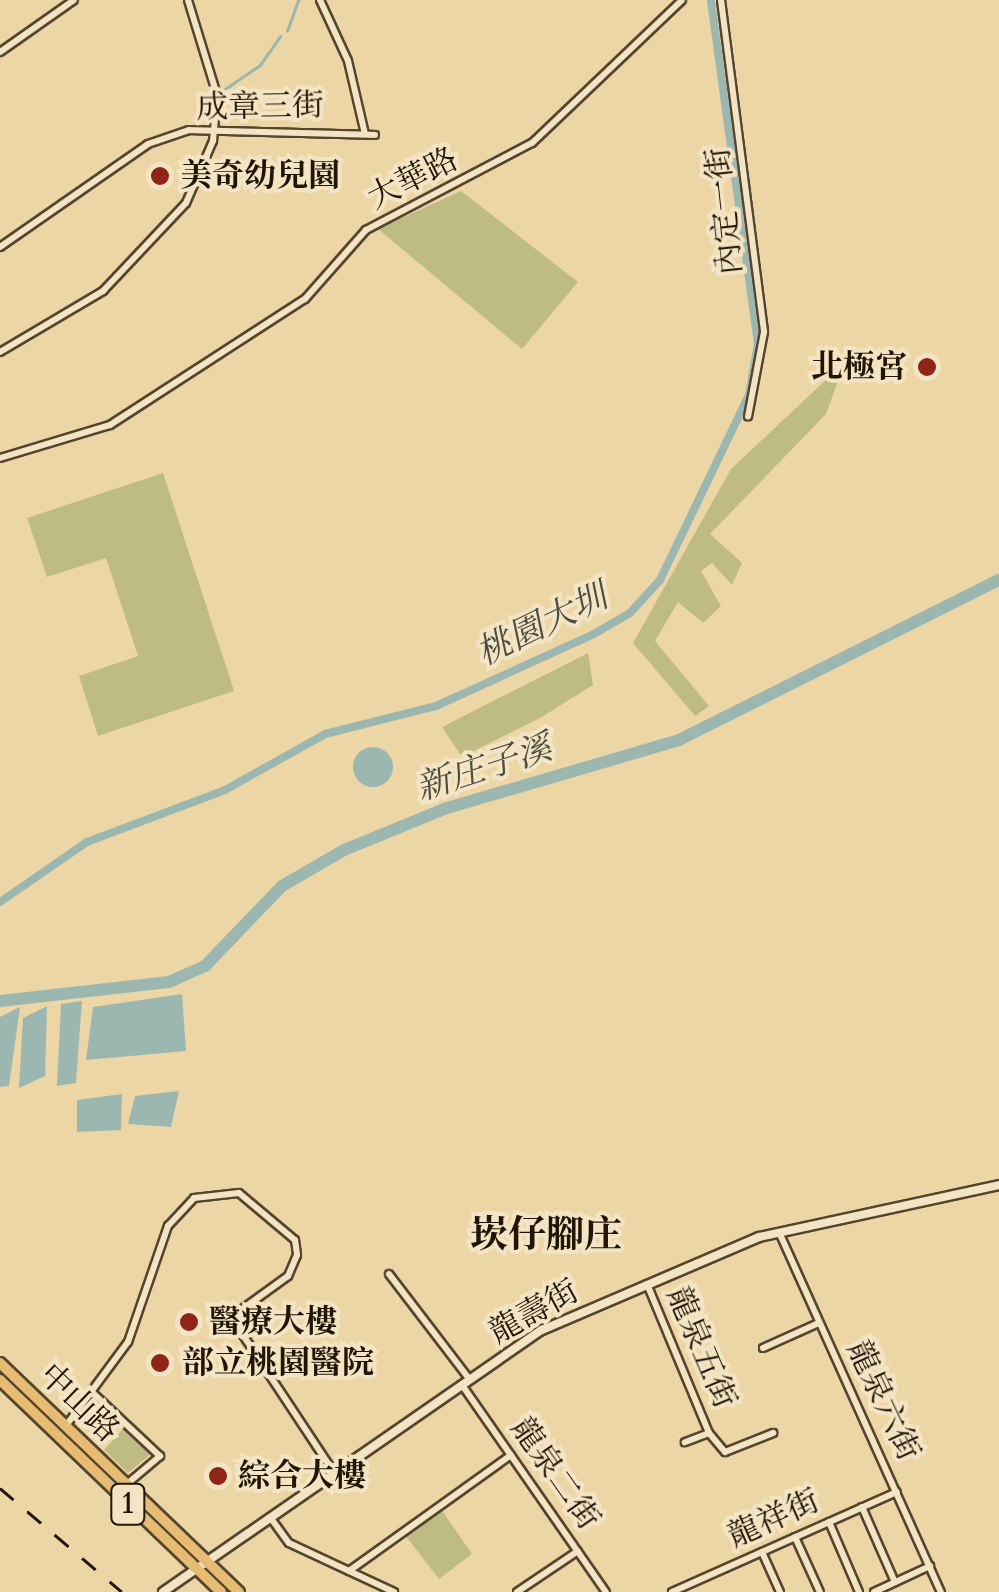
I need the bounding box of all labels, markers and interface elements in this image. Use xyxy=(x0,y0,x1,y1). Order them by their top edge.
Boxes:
street label: 成章三街 xyxy=(196,87,324,127)
street label: 大華路 xyxy=(362,140,464,218)
street label: 內定一街 xyxy=(699,145,751,277)
place label: 美奇幼兒園 xyxy=(180,157,340,195)
marker: 美奇幼兒園 xyxy=(149,165,171,187)
place label: 北極宮 xyxy=(811,348,907,386)
marker: 北極宮 xyxy=(916,356,938,378)
water label: 桃園大圳 xyxy=(470,575,614,675)
water label: 新庄子溪 xyxy=(411,726,557,810)
district label: 崁仔腳庄 xyxy=(470,1213,622,1259)
street label: 龍壽街 xyxy=(483,1272,585,1352)
street label: 龍泉五街 xyxy=(658,1282,744,1414)
place label: 醫療大樓 xyxy=(209,1303,337,1341)
marker: 醫療大樓 xyxy=(178,1311,200,1333)
street label: 龍泉六街 xyxy=(839,1335,927,1467)
place label: 部立桃園醫院 xyxy=(182,1344,374,1382)
marker: 部立桃園醫院 xyxy=(147,1350,173,1376)
street label: 中山路 xyxy=(31,1356,127,1450)
street label: 龍泉二街 xyxy=(503,1411,607,1537)
place label: 綜合大樓 xyxy=(238,1457,366,1495)
marker: 綜合大樓 xyxy=(207,1465,229,1487)
road number: 1 xyxy=(108,1479,148,1529)
street label: 龍祥街 xyxy=(722,1482,826,1556)

